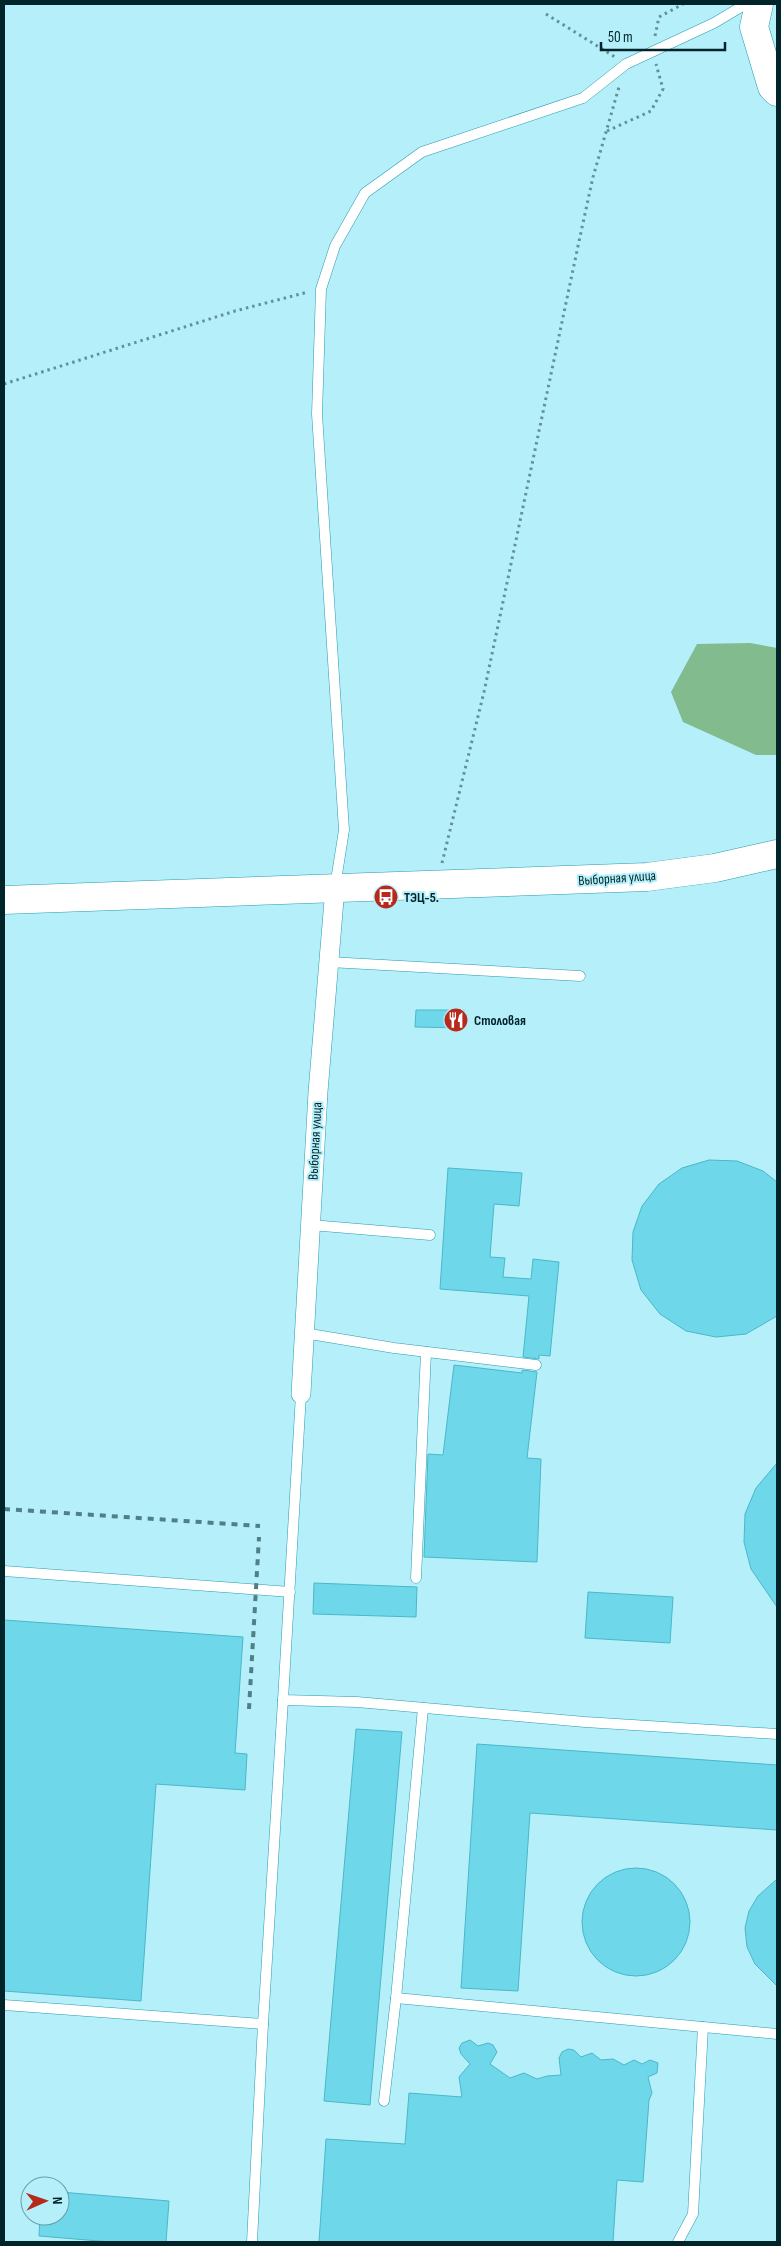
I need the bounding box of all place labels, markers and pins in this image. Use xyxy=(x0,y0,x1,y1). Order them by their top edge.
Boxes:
bus stop icon: ТЭЦ-5. xyxy=(373,884,399,910)
place label: ТЭЦ-5. xyxy=(404,889,439,906)
restaurant icon: Столовая xyxy=(443,1007,469,1033)
place label: Столовая xyxy=(474,1012,526,1029)

